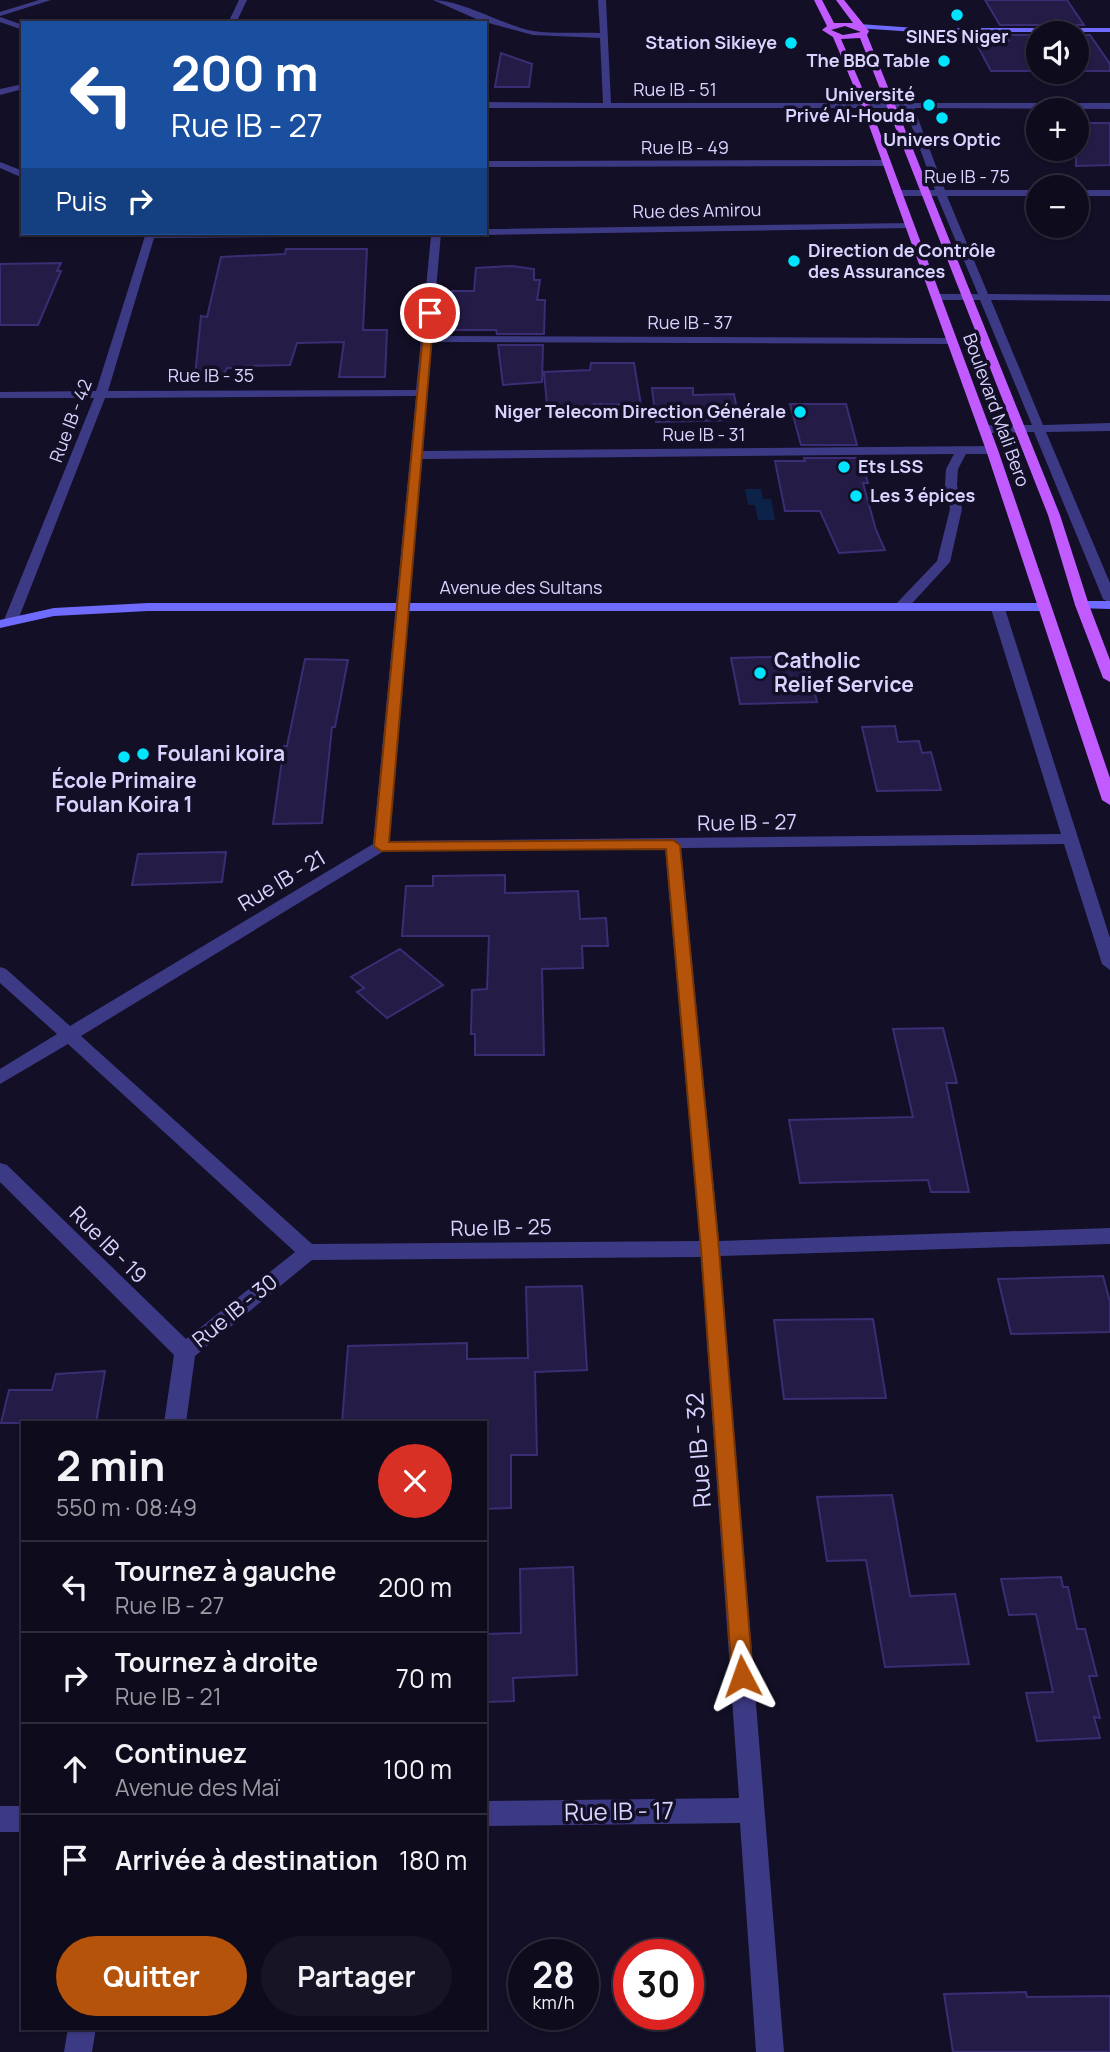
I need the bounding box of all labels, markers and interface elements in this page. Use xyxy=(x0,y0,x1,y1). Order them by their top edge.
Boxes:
marker: SINES Niger xyxy=(949,7,965,23)
map controls xyxy=(1026,21,1089,238)
button: sound xyxy=(1026,21,1089,84)
place label: SINES Niger xyxy=(906,24,1008,48)
place label: Station Sikieye xyxy=(645,30,777,54)
marker: Station Sikieye xyxy=(783,35,799,51)
text: 200 m xyxy=(171,39,319,106)
place label: The BBQ Table xyxy=(807,48,930,72)
icon: left xyxy=(56,49,147,140)
marker: The BBQ Table xyxy=(936,53,952,69)
street label: Rue IB - 51 xyxy=(633,77,717,101)
place label: Université Privé Al-Houda xyxy=(785,82,915,127)
marker: Université Privé Al-Houda xyxy=(921,97,937,113)
button: + xyxy=(1026,98,1089,161)
text: Rue IB - 27 xyxy=(171,103,323,147)
marker: Univers Optic xyxy=(934,110,950,126)
place label: Univers Optic xyxy=(883,127,1001,151)
street label: Rue IB - 49 xyxy=(641,135,729,159)
street label: Rue IB - 75 xyxy=(924,164,1010,188)
button: − xyxy=(1026,175,1089,238)
icon: right xyxy=(121,182,159,220)
text: Puis xyxy=(56,183,107,219)
street label: Rue des Amirou xyxy=(632,197,762,223)
place label: Direction de Contrôle des Assurances xyxy=(808,238,996,283)
marker: Direction de Contrôle des Assurances xyxy=(786,253,802,269)
pin xyxy=(400,283,460,343)
icon: arrive xyxy=(411,294,449,332)
street label: Rue IB - 37 xyxy=(647,310,733,334)
street label: Boulevard Mali Bero xyxy=(958,330,1036,490)
street label: Rue IB - 35 xyxy=(168,363,254,387)
street label: Rue IB - 42 xyxy=(43,376,97,466)
place label: Niger Telecom Direction Générale xyxy=(494,399,786,423)
marker: Niger Telecom Direction Générale xyxy=(792,404,808,420)
street label: Rue IB - 31 xyxy=(662,422,746,446)
place label: Ets LSS xyxy=(858,454,923,478)
marker: Ets LSS xyxy=(836,459,852,475)
place label: Les 3 épices xyxy=(870,483,975,507)
marker: Les 3 épices xyxy=(848,488,864,504)
street label: Avenue des Sultans xyxy=(440,575,602,599)
place label: Catholic Relief Service xyxy=(774,646,914,698)
marker: Catholic Relief Service xyxy=(752,665,768,681)
place label: Foulani koira xyxy=(157,739,285,767)
marker: Foulani koira xyxy=(135,746,151,762)
marker: École Primaire Foulan Koira 1 xyxy=(116,749,132,765)
place label: École Primaire Foulan Koira 1 xyxy=(51,766,197,818)
street label: Rue IB - 27 xyxy=(697,807,797,837)
street label: Rue IB - 21 xyxy=(233,843,330,917)
street label: Rue IB - 19 xyxy=(64,1200,153,1289)
street label: Rue IB - 25 xyxy=(450,1212,552,1242)
street label: Rue IB - 30 xyxy=(186,1267,283,1353)
street label: Rue IB - 32 xyxy=(677,1392,718,1509)
text: 2 min xyxy=(56,1436,165,1494)
button: close xyxy=(378,1444,452,1518)
text: 550 m · 08:49 xyxy=(56,1491,197,1523)
text: Tournez à gauche xyxy=(115,1553,336,1589)
icon: left xyxy=(56,1568,94,1606)
text: 200 m xyxy=(378,1569,452,1605)
text: Rue IB - 27 xyxy=(115,1589,224,1621)
position arrow xyxy=(705,1639,779,1713)
text: Tournez à droite xyxy=(115,1644,318,1680)
icon: right xyxy=(56,1659,94,1697)
text: 70 m xyxy=(396,1660,452,1696)
text: Rue IB - 21 xyxy=(115,1680,222,1712)
text: Continuez xyxy=(115,1735,247,1771)
icon: ahead xyxy=(56,1750,94,1788)
text: 100 m xyxy=(383,1751,452,1787)
text: Avenue des Maï xyxy=(115,1771,280,1803)
street label: Rue IB - 17 xyxy=(564,1793,674,1828)
icon: arrive xyxy=(56,1841,94,1879)
text: Arrivée à destination xyxy=(115,1842,378,1878)
text: 180 m xyxy=(399,1842,467,1878)
button: Quitter xyxy=(56,1936,247,2016)
button: Partager xyxy=(261,1936,452,2016)
speed limit sign: 30 xyxy=(613,1939,704,2030)
text: 28 xyxy=(532,1951,575,1999)
text: km/h xyxy=(533,1990,574,2014)

